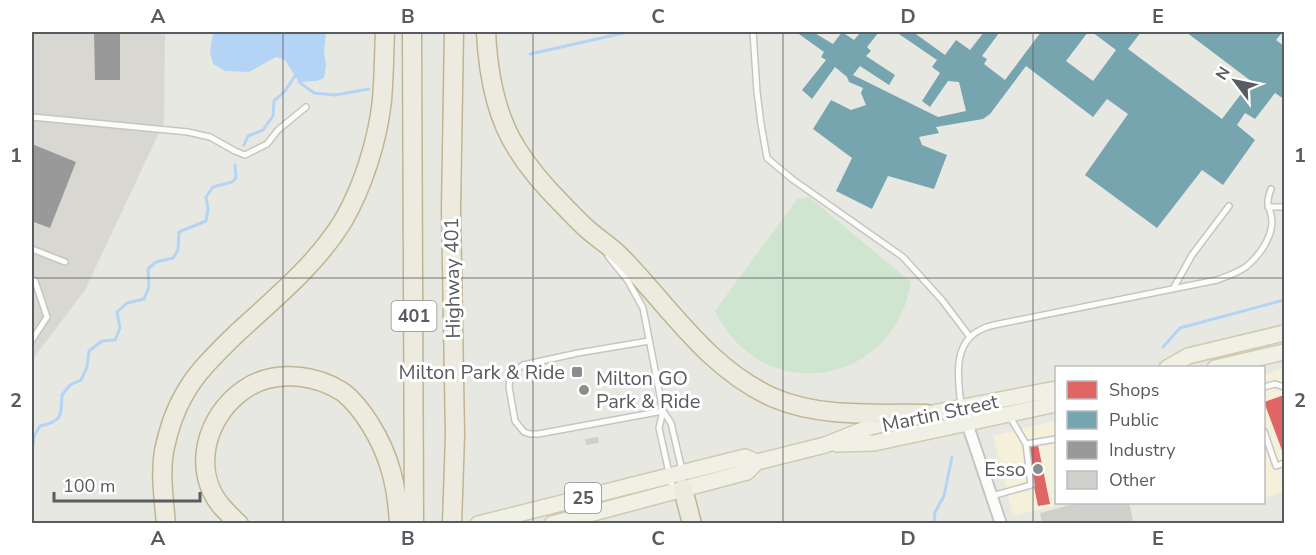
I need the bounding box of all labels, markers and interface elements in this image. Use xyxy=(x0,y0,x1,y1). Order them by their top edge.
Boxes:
text: A xyxy=(151,3,166,30)
text: B xyxy=(401,3,415,30)
text: C xyxy=(651,3,665,30)
text: D xyxy=(900,3,916,30)
text: E xyxy=(1152,3,1164,30)
north arrow xyxy=(1205,51,1265,111)
text: N xyxy=(1211,63,1236,84)
text: 1 xyxy=(10,142,22,169)
text: 1 xyxy=(1294,142,1306,169)
street label: Highway 401 xyxy=(438,217,467,339)
road number: 401 xyxy=(392,301,436,331)
place label: Milton Park & Ride xyxy=(399,359,565,386)
marker: Milton Park & Ride xyxy=(570,365,584,379)
place label: Milton GO Park & Ride xyxy=(596,365,700,415)
legend xyxy=(1055,366,1265,504)
text: Shops xyxy=(1109,378,1159,402)
marker: Milton GO Park & Ride xyxy=(577,383,591,397)
text: 2 xyxy=(10,387,22,414)
text: 2 xyxy=(1294,387,1306,414)
street label: Martin Street xyxy=(880,388,1002,439)
text: Public xyxy=(1109,408,1159,432)
text: Industry xyxy=(1109,438,1176,462)
place label: Esso xyxy=(984,456,1026,483)
marker: Esso xyxy=(1031,462,1045,476)
scale bar xyxy=(54,465,200,503)
text: Other xyxy=(1109,468,1156,492)
text: 100 m xyxy=(63,474,115,498)
road number: 25 xyxy=(565,483,601,513)
text: A xyxy=(151,525,166,552)
text: B xyxy=(401,525,415,552)
text: C xyxy=(651,525,665,552)
text: D xyxy=(900,525,916,552)
text: E xyxy=(1152,525,1164,552)

